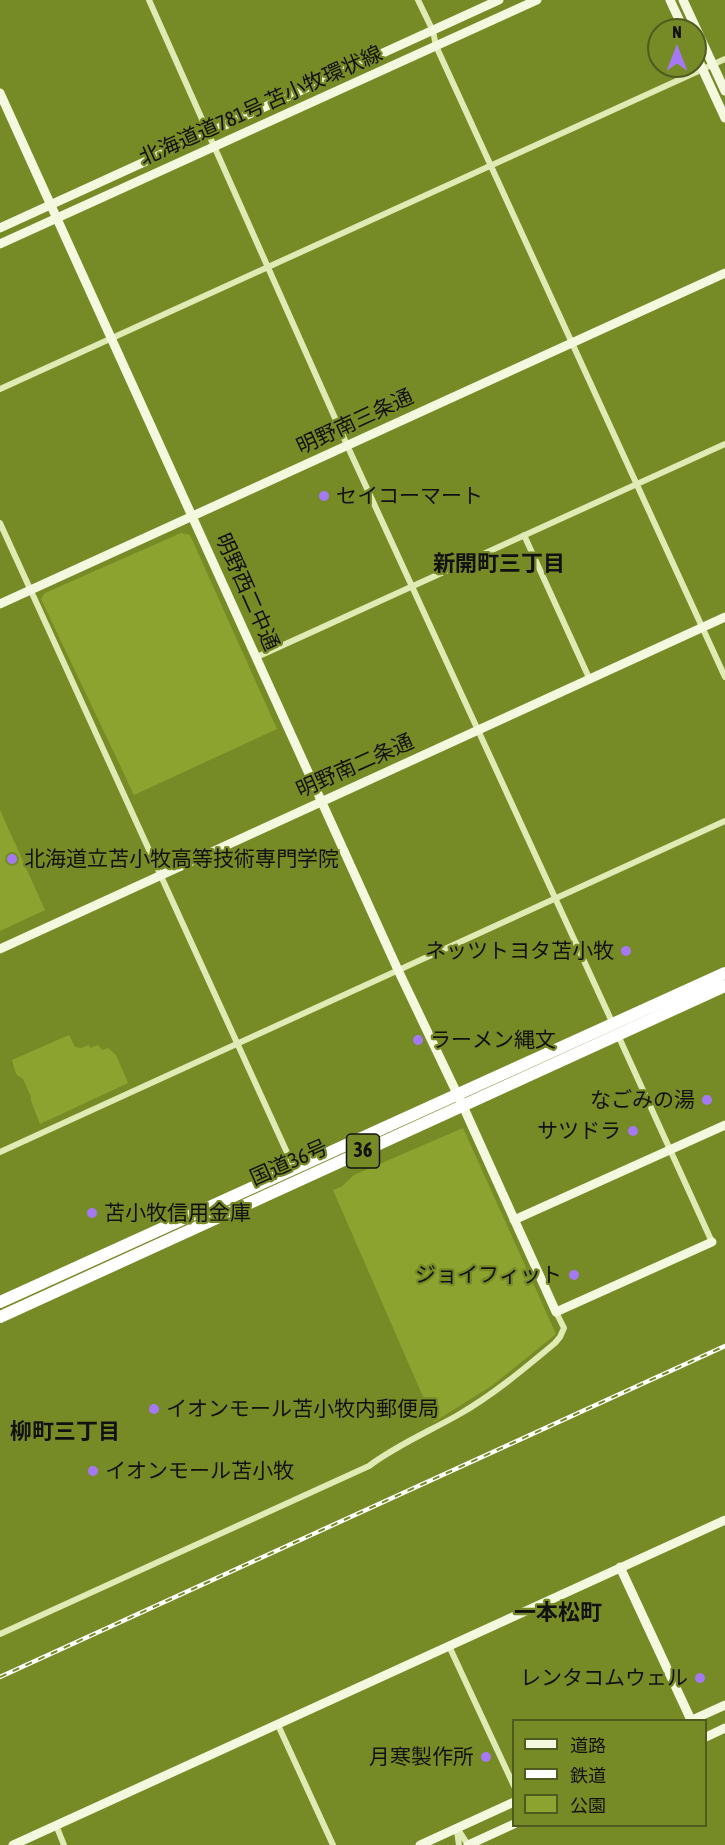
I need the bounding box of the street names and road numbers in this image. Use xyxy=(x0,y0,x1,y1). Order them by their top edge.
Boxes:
street label: 北海道道781号 苫小牧環状線 xyxy=(136,41,386,171)
street label: 明野南三条通 xyxy=(293,384,417,460)
street label: 明野西二中通 xyxy=(210,529,284,655)
street label: 明野南二条通 xyxy=(292,729,418,803)
road number: 36 xyxy=(346,1134,380,1168)
street label: 国道36号 xyxy=(246,1135,332,1191)

